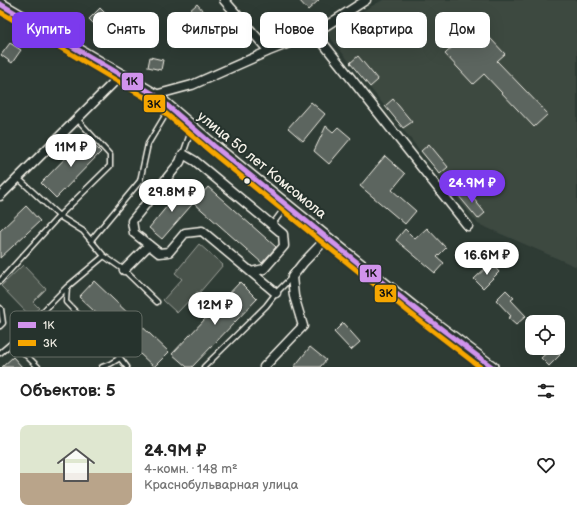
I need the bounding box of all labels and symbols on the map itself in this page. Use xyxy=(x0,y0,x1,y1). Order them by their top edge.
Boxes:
line badge: 1К xyxy=(121,72,144,91)
text: 1К xyxy=(126,75,139,88)
line badge: 3К xyxy=(143,94,166,113)
text: 3К xyxy=(147,98,162,111)
street label: улица 50 лет Комсомола xyxy=(194,108,330,223)
pin: 11M ₽ xyxy=(43,134,99,168)
pin: 24.9M ₽ xyxy=(435,170,509,204)
unlabelled marker xyxy=(242,176,252,186)
pin: 29.8M ₽ xyxy=(135,179,209,213)
pin: 16.6M ₽ xyxy=(450,242,524,276)
line badge: 1К xyxy=(359,264,382,283)
text: 1К xyxy=(365,267,378,280)
line badge: 3К xyxy=(374,284,397,303)
text: 3К xyxy=(379,287,394,300)
pin: 12M ₽ xyxy=(187,292,243,326)
legend xyxy=(10,311,142,357)
text: 1К xyxy=(43,319,55,332)
text: 3К xyxy=(43,337,58,350)

